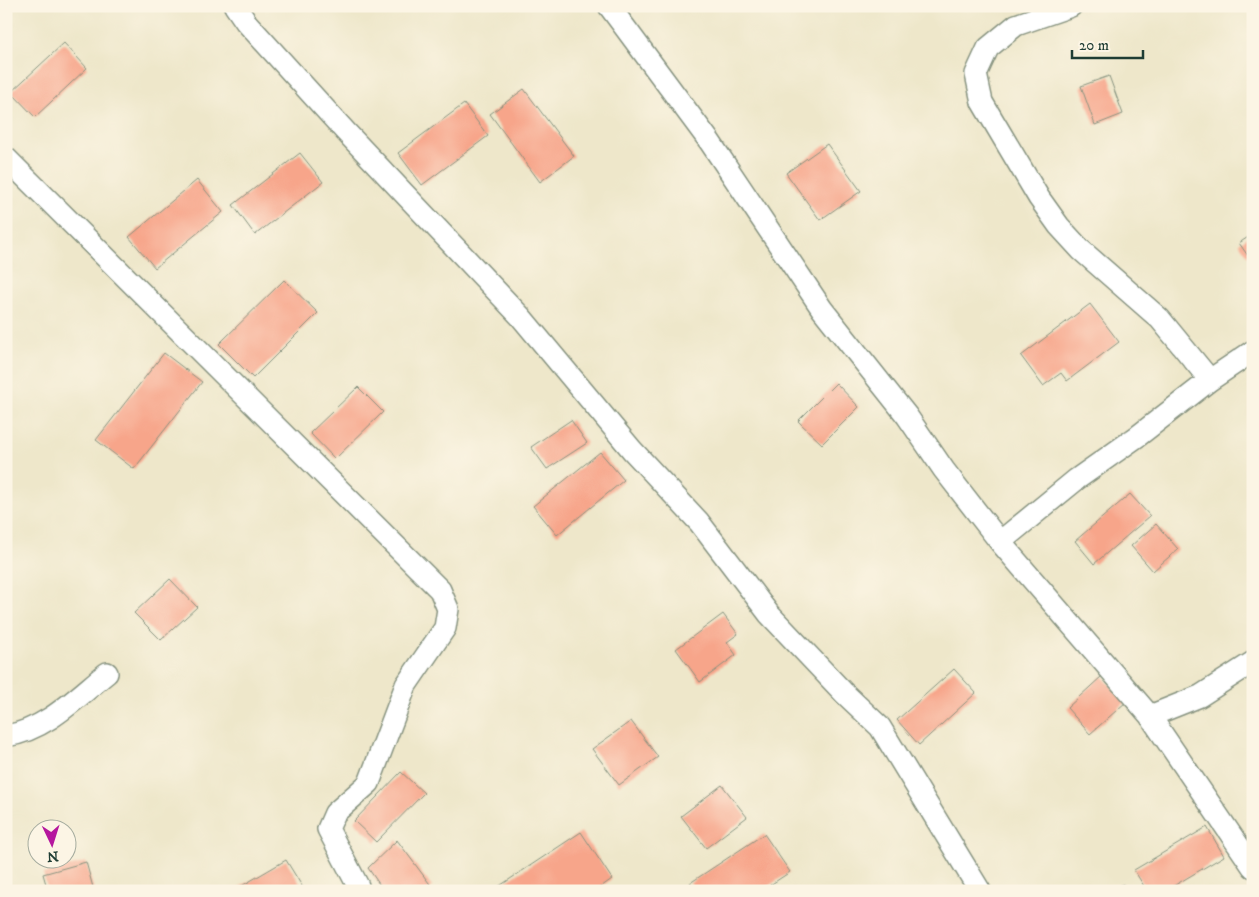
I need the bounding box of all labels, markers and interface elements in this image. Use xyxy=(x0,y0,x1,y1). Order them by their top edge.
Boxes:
scale bar xyxy=(1072,28,1143,60)
text: 20 m xyxy=(1079,36,1109,55)
north arrow xyxy=(28,820,78,870)
text: N xyxy=(46,847,59,865)

